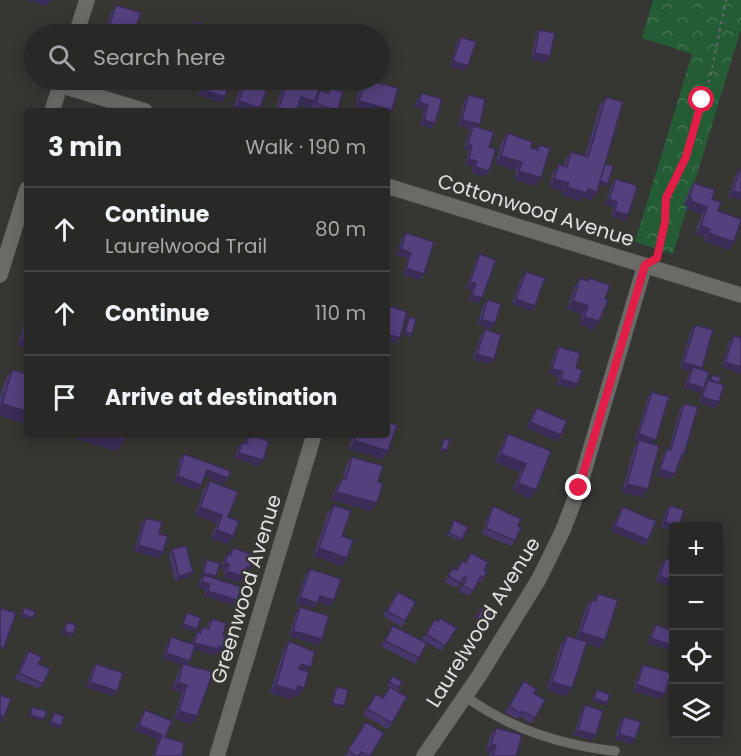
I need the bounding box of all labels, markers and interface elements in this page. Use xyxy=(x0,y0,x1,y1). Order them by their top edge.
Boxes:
search box xyxy=(24,24,390,90)
icon: search xyxy=(45,41,78,74)
text: Search here xyxy=(93,42,226,73)
route start xyxy=(688,86,714,112)
text: 3 min xyxy=(48,129,122,165)
text: Walk · 190 m xyxy=(245,133,366,161)
street label: Cottonwood Avenue xyxy=(434,167,638,253)
text: Continue xyxy=(105,199,209,230)
icon: ahead xyxy=(48,213,81,246)
text: 80 m xyxy=(315,215,366,243)
text: Laurelwood Trail xyxy=(105,232,267,260)
icon: ahead xyxy=(48,297,81,330)
text: Continue xyxy=(105,298,209,329)
text: 110 m xyxy=(315,299,366,327)
icon: arrive xyxy=(48,381,81,414)
text: Arrive at destination xyxy=(105,382,337,413)
route end xyxy=(565,474,591,500)
street label: Greenwood Avenue xyxy=(204,491,288,687)
map controls xyxy=(669,522,723,738)
button: + xyxy=(669,522,723,576)
street label: Laurelwood Avenue xyxy=(419,532,547,712)
button: − xyxy=(669,576,723,630)
button: locate xyxy=(669,630,723,684)
button: layers xyxy=(669,684,723,738)

